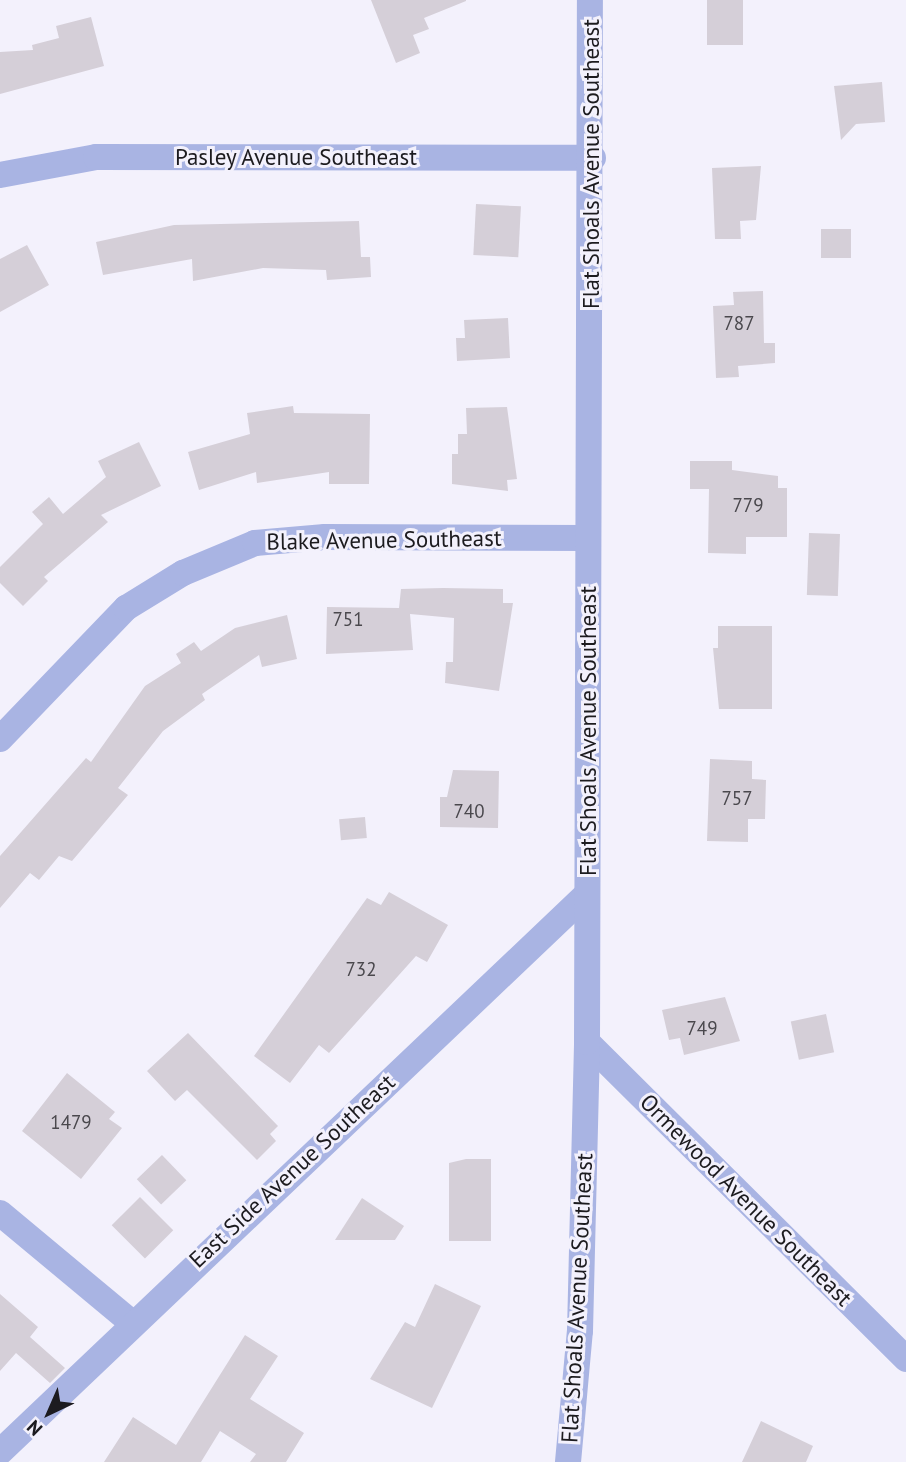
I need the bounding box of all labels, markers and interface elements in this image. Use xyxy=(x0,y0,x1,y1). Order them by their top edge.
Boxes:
street label: Flat Shoals Avenue Southeast xyxy=(577,19,605,309)
street label: Pasley Avenue Southeast xyxy=(174,143,418,171)
house number: 787 xyxy=(723,313,755,335)
house number: 779 xyxy=(732,495,764,517)
street label: Blake Avenue Southeast xyxy=(266,524,502,556)
street label: Flat Shoals Avenue Southeast xyxy=(574,586,602,876)
house number: 751 xyxy=(332,609,364,631)
house number: 757 xyxy=(721,788,753,810)
house number: 740 xyxy=(453,801,485,823)
house number: 732 xyxy=(345,959,377,981)
house number: 749 xyxy=(686,1018,718,1040)
street label: East Side Avenue Southeast xyxy=(183,1068,401,1274)
street label: Ormewood Avenue Southeast xyxy=(634,1088,858,1312)
house number: 1479 xyxy=(50,1112,92,1134)
street label: Flat Shoals Avenue Southeast xyxy=(556,1152,598,1444)
north arrow xyxy=(14,1378,84,1448)
text: N xyxy=(22,1415,47,1441)

